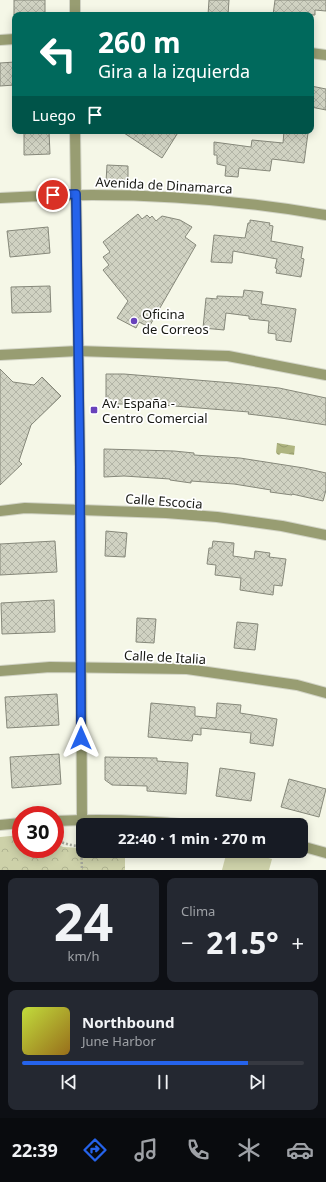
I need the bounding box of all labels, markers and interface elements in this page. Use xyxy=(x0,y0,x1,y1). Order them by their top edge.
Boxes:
text: 260 m xyxy=(98,23,181,61)
icon: left xyxy=(32,28,84,80)
text: Gira a la izquierda xyxy=(98,59,250,83)
icon: arrive xyxy=(84,104,106,126)
text: Luego xyxy=(32,105,76,125)
street label: Avenida de Dinamarca xyxy=(95,172,233,198)
pin xyxy=(36,178,70,212)
icon: arrive xyxy=(42,184,64,206)
place label: Oficina de Correos xyxy=(142,305,209,338)
marker: Oficina de Correos xyxy=(129,316,139,326)
place label: Av. España - Centro Comercial xyxy=(102,394,208,427)
marker: Av. España - Centro Comercial xyxy=(89,405,99,415)
street label: Calle Escocia xyxy=(125,489,203,513)
street label: Calle de Italia xyxy=(124,646,206,668)
position arrow xyxy=(60,717,102,759)
speed limit sign: 30 xyxy=(12,806,64,858)
text: 22:40 · 1 min · 270 m xyxy=(118,828,266,848)
text: 24 xyxy=(54,885,113,956)
text: Clima xyxy=(181,902,215,920)
text: 21.5° xyxy=(206,922,279,963)
text: − xyxy=(181,927,194,957)
text: + xyxy=(291,927,304,957)
text: km/h xyxy=(68,947,99,965)
text: Northbound xyxy=(82,1012,174,1032)
text: June Harbor xyxy=(82,1032,156,1050)
icon: previous xyxy=(58,1071,80,1093)
icon: pause xyxy=(152,1071,174,1093)
icon: next xyxy=(246,1071,268,1093)
icon: directions xyxy=(81,1136,109,1164)
icon: music xyxy=(132,1136,160,1164)
icon: phone xyxy=(184,1136,212,1164)
icon: climate xyxy=(235,1136,263,1164)
icon: car xyxy=(286,1136,314,1164)
text: 22:39 xyxy=(12,1138,58,1162)

